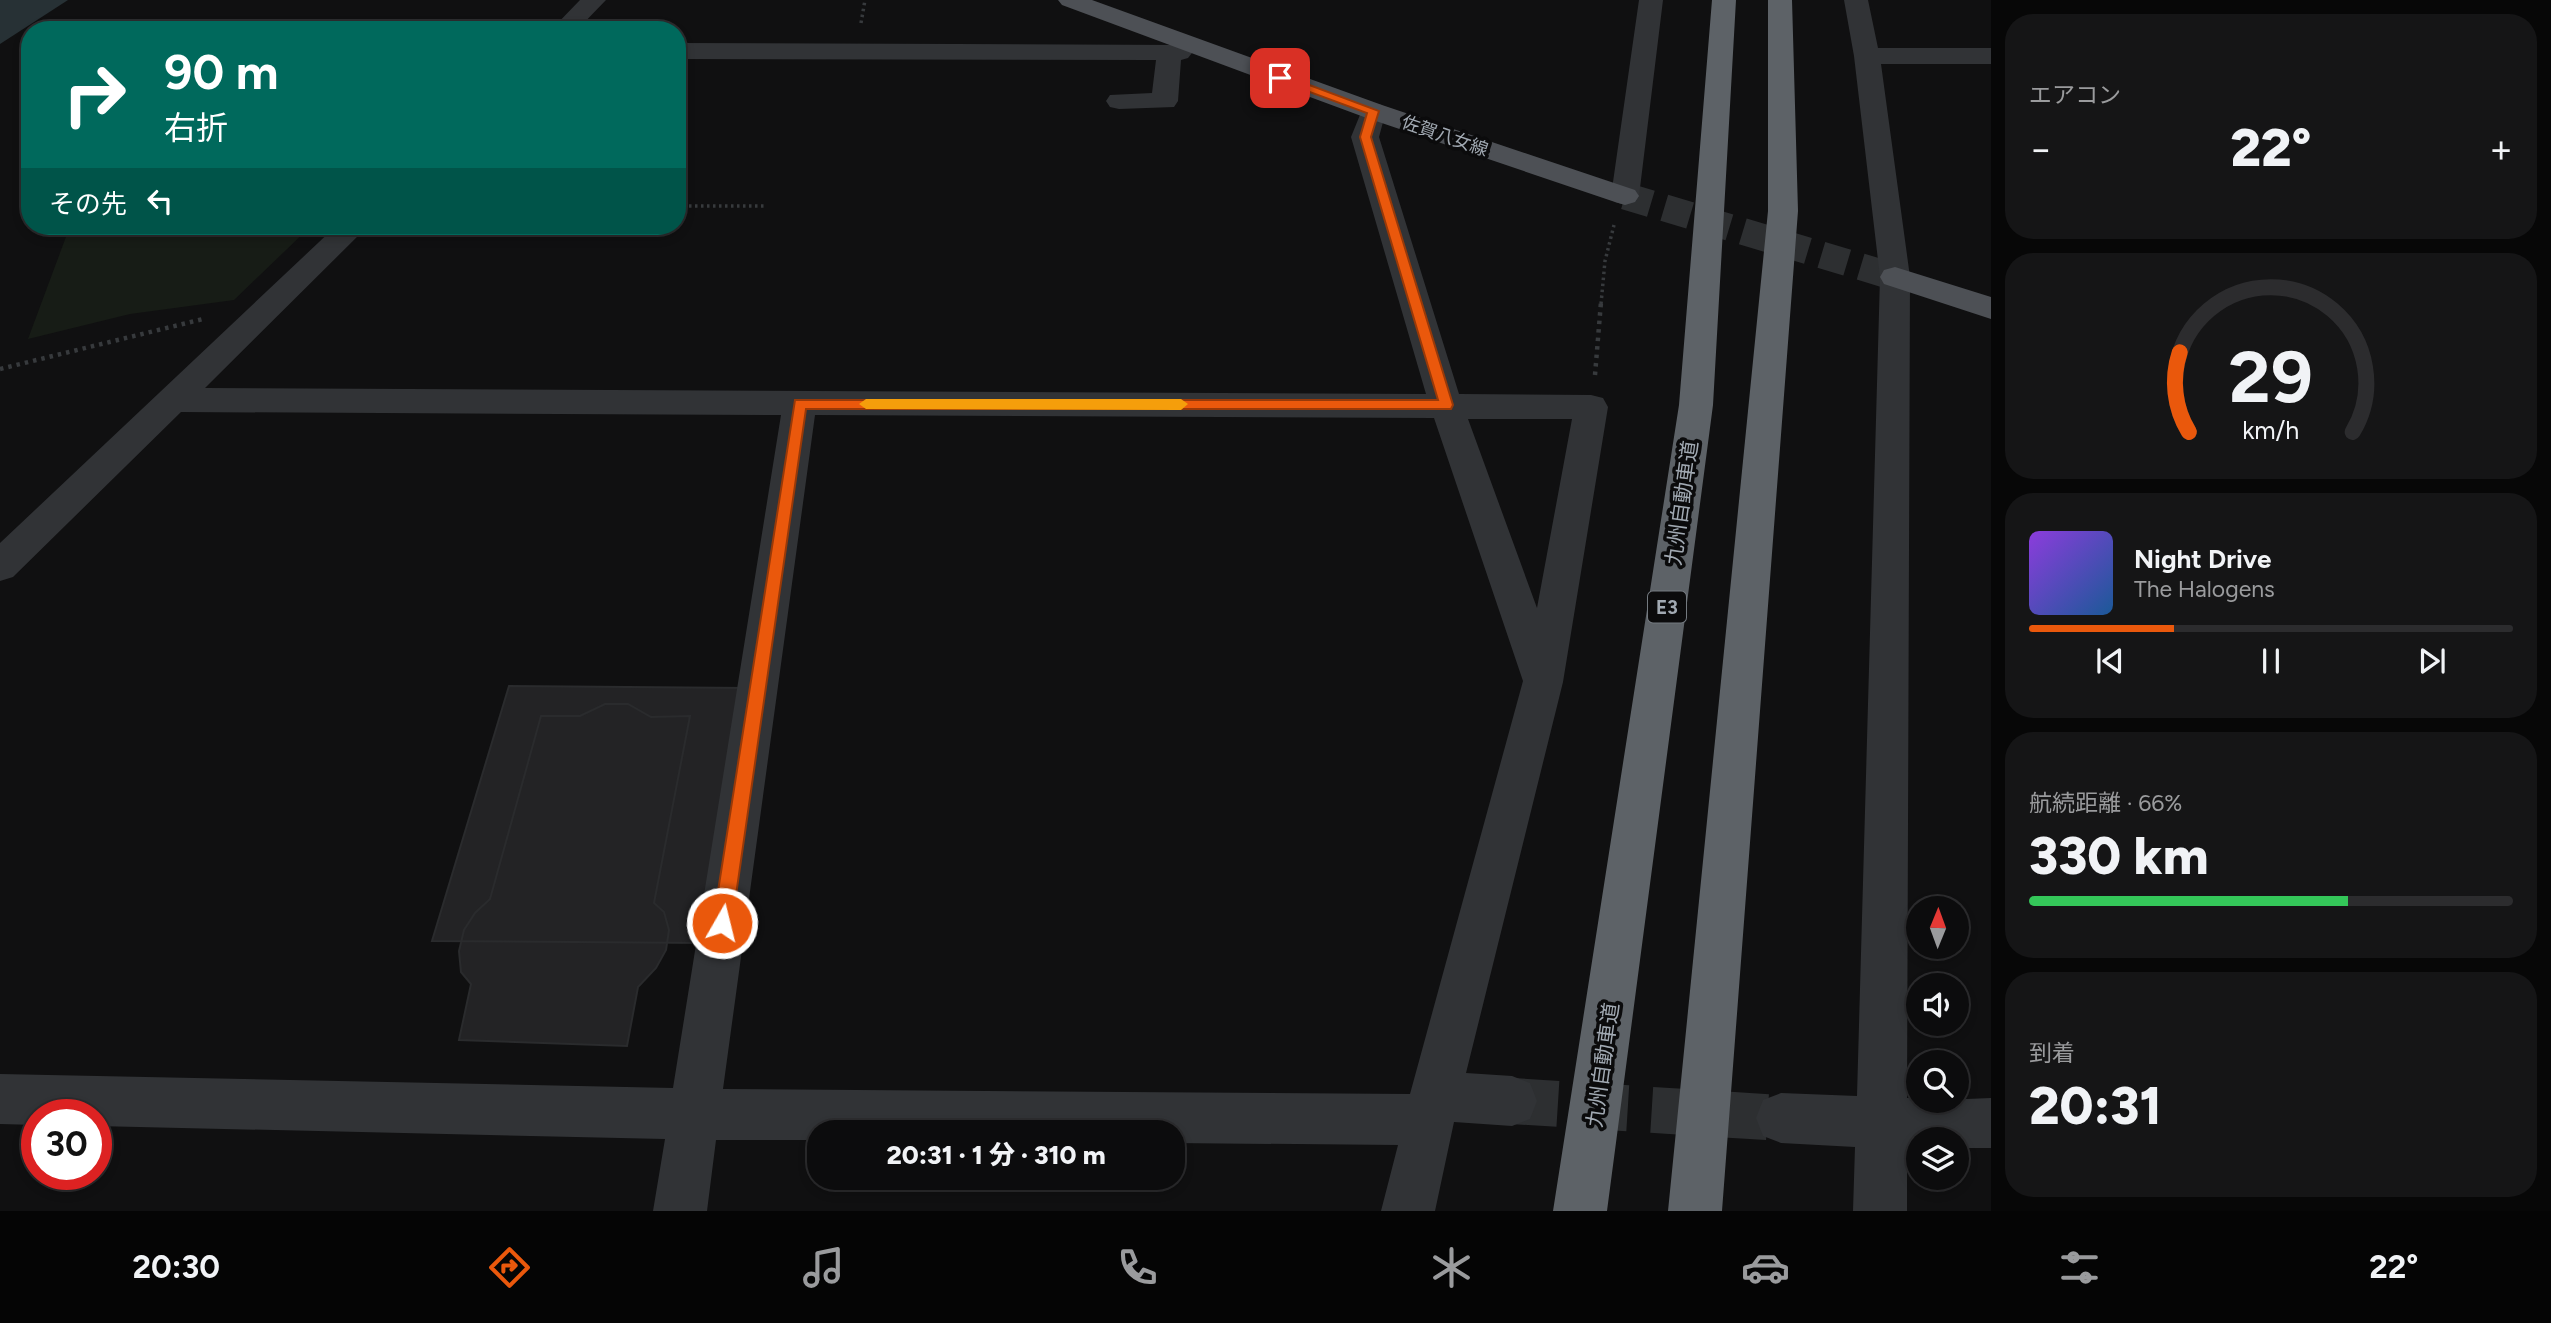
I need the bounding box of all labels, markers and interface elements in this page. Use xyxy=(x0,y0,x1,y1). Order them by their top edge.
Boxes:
text: 90 m xyxy=(164,42,279,101)
pin xyxy=(1250,48,1310,108)
icon: right xyxy=(49,49,140,140)
icon: arrive xyxy=(1261,59,1299,97)
text: エアコン xyxy=(2029,81,2121,109)
text: 右折 xyxy=(164,109,228,147)
street label: 佐賀八女線 xyxy=(1399,111,1491,161)
text: 22° xyxy=(2230,117,2312,179)
text: − xyxy=(2029,126,2053,172)
text: + xyxy=(2489,126,2513,172)
icon: left xyxy=(141,182,179,220)
text: その先 xyxy=(49,188,127,220)
text: 29 xyxy=(2229,334,2313,421)
text: km/h xyxy=(2242,415,2300,445)
street label: 九州自動車道 xyxy=(1660,439,1703,567)
text: Night Drive xyxy=(2134,543,2271,575)
text: The Halogens xyxy=(2134,575,2275,603)
road number: E3 xyxy=(1648,592,1686,622)
icon: previous xyxy=(2091,642,2129,680)
icon: pause xyxy=(2252,642,2290,680)
icon: next xyxy=(2413,642,2451,680)
text: 航続距離 · 66% xyxy=(2029,789,2182,817)
text: 330 km xyxy=(2029,825,2208,887)
position arrow xyxy=(685,886,759,960)
north arrow xyxy=(1906,896,1969,959)
map controls xyxy=(1906,896,1969,1190)
button: sound xyxy=(1906,973,1969,1036)
street label: 九州自動車道 xyxy=(1581,1001,1624,1129)
text: 到着 xyxy=(2029,1039,2075,1067)
button: search xyxy=(1906,1050,1969,1113)
text: 20:31 xyxy=(2029,1075,2162,1137)
speed limit sign: 30 xyxy=(21,1099,112,1190)
button: layers xyxy=(1906,1127,1969,1190)
text: 20:31 · 1 分 · 310 m xyxy=(886,1139,1106,1171)
icon: directions xyxy=(485,1243,534,1292)
icon: music xyxy=(799,1243,848,1292)
icon: phone xyxy=(1113,1243,1162,1292)
icon: climate xyxy=(1427,1243,1476,1292)
icon: car xyxy=(1741,1243,1790,1292)
icon: filters xyxy=(2055,1243,2104,1292)
text: 20:30 xyxy=(133,1248,220,1286)
text: 22° xyxy=(2369,1248,2418,1286)

